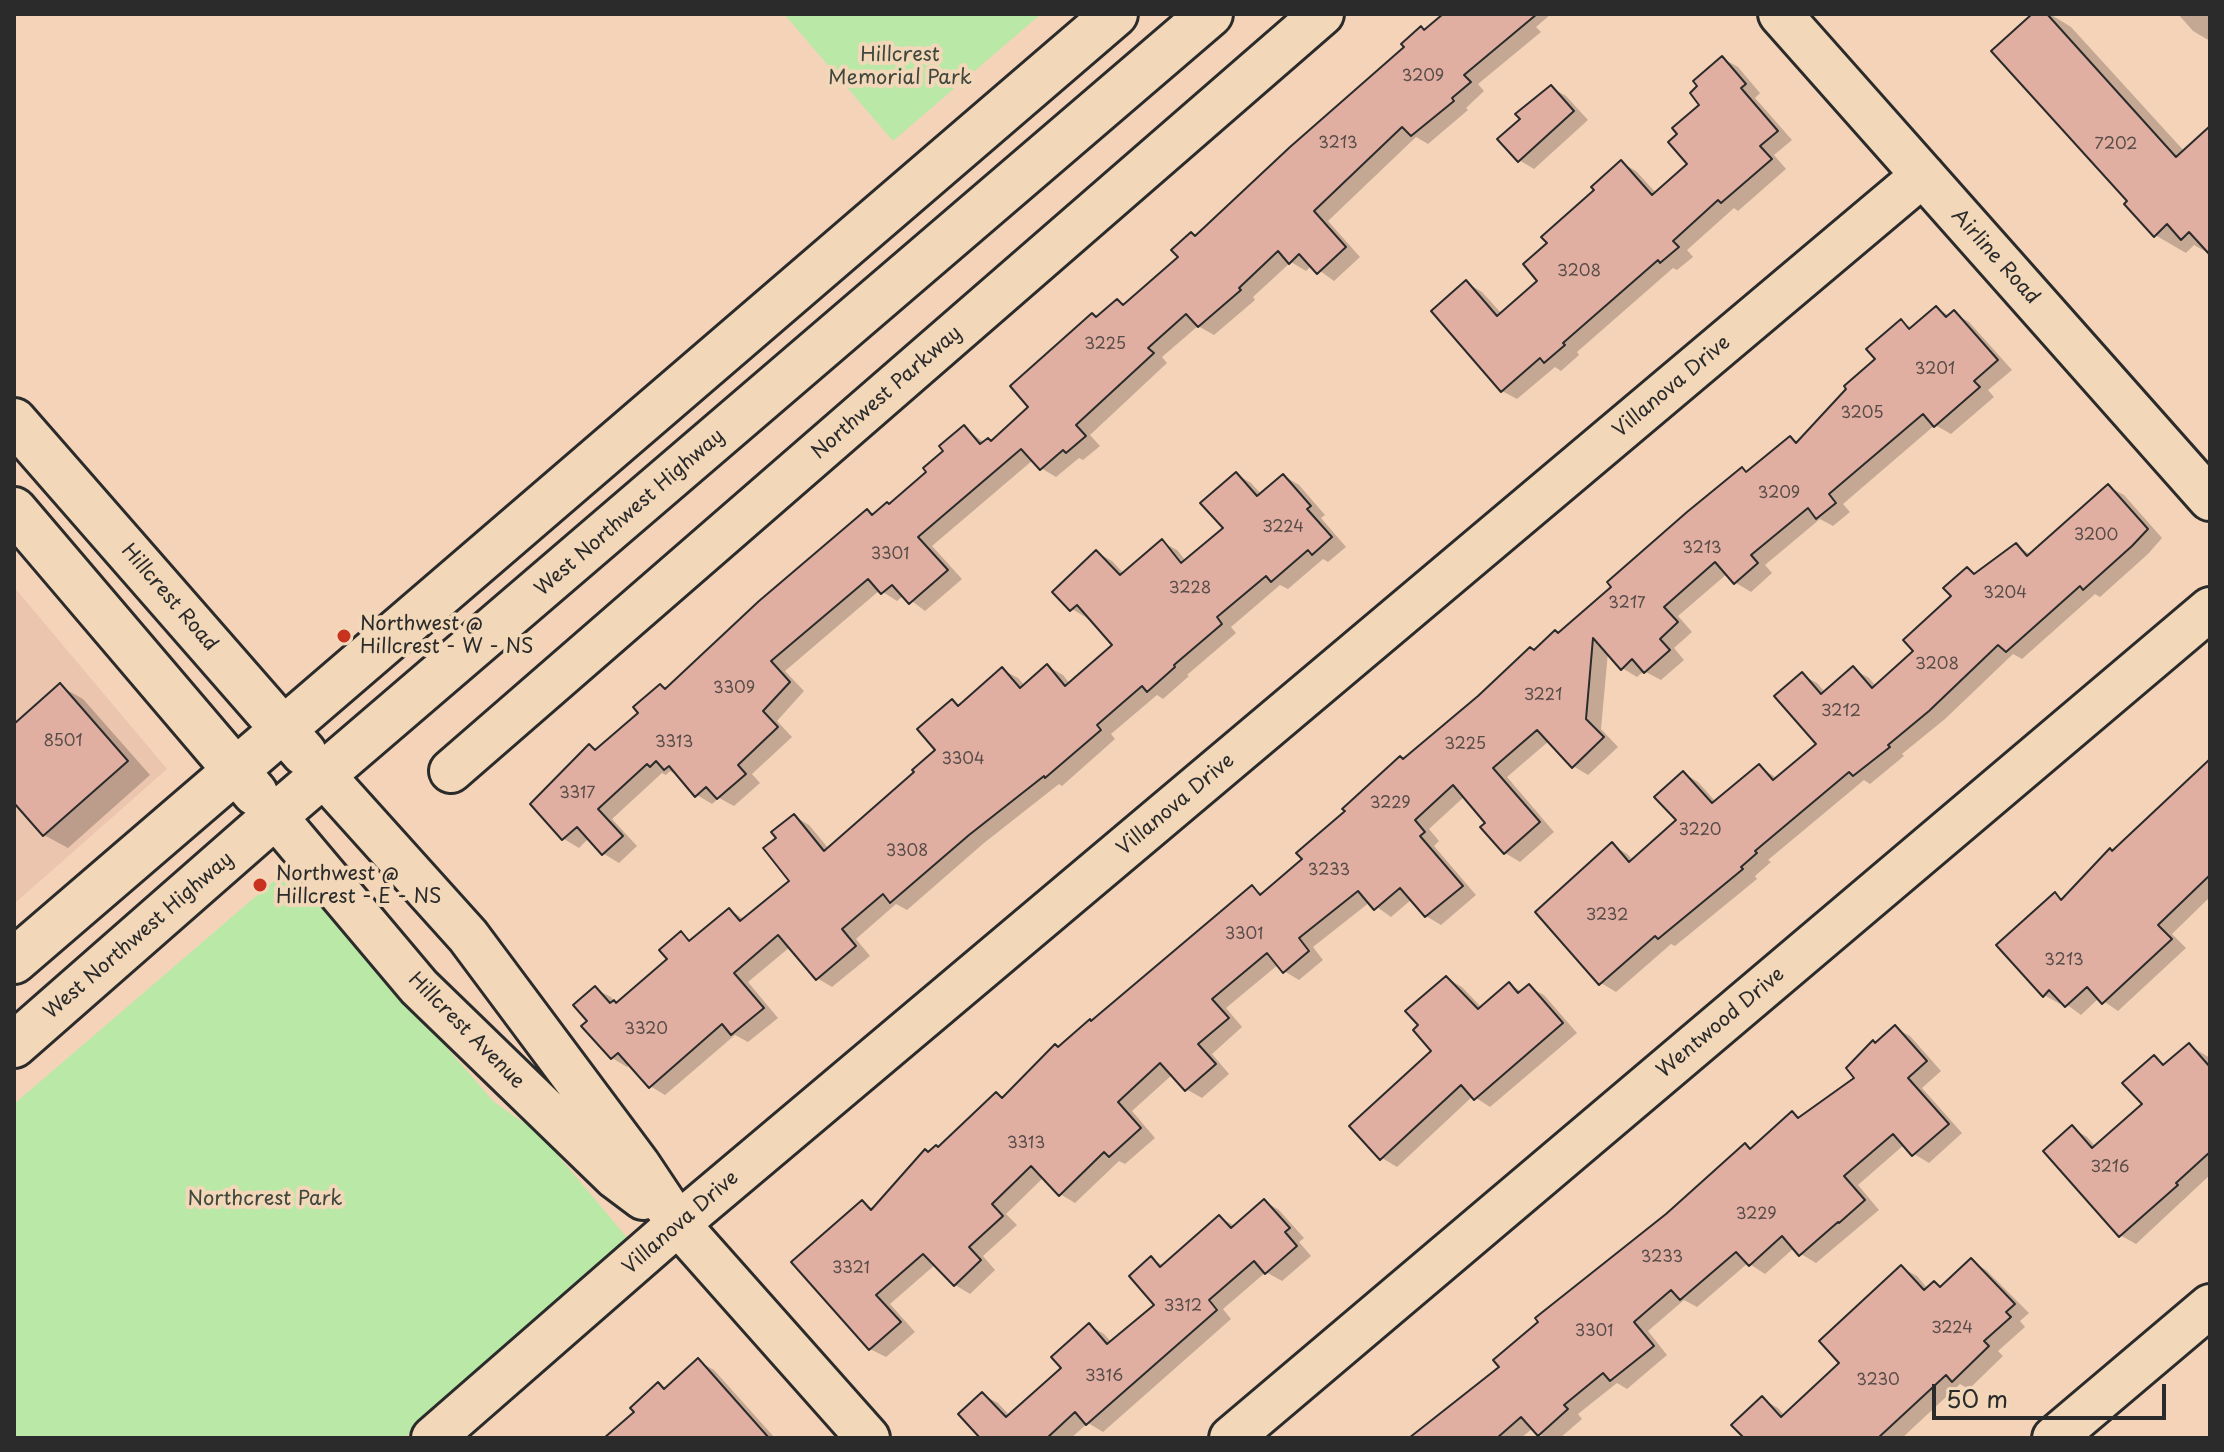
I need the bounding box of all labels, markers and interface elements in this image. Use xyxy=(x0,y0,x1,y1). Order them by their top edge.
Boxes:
park label: Hillcrest Memorial Park xyxy=(828,43,972,90)
house number: 3209 xyxy=(1402,67,1444,87)
house number: 3213 xyxy=(1318,134,1358,154)
house number: 7202 xyxy=(2095,135,2137,155)
street label: Airline Road xyxy=(1946,204,2044,310)
house number: 3208 xyxy=(1557,262,1601,282)
street label: Northwest Parkway xyxy=(807,321,967,465)
street label: Villanova Drive xyxy=(1609,331,1735,443)
house number: 3225 xyxy=(1084,335,1126,355)
house number: 3201 xyxy=(1915,360,1955,380)
house number: 3205 xyxy=(1840,404,1884,424)
street label: West Northwest Highway xyxy=(531,424,729,602)
house number: 3209 xyxy=(1758,484,1800,504)
house number: 3224 xyxy=(1262,518,1304,538)
house number: 3200 xyxy=(2074,526,2118,546)
street label: Hillcrest Road xyxy=(116,539,222,657)
house number: 3213 xyxy=(1682,539,1722,559)
house number: 3301 xyxy=(871,545,909,565)
house number: 3228 xyxy=(1169,579,1211,599)
house number: 3204 xyxy=(1983,584,2027,604)
house number: 3217 xyxy=(1608,594,1646,614)
place label: Northwest @ Hillcrest - W - NS xyxy=(360,612,534,659)
marker: Northwest @ Hillcrest - W - NS xyxy=(335,627,353,645)
house number: 3208 xyxy=(1915,655,1959,675)
house number: 3309 xyxy=(713,679,755,699)
house number: 3221 xyxy=(1524,686,1562,706)
house number: 3212 xyxy=(1821,702,1861,722)
house number: 8501 xyxy=(43,732,83,752)
house number: 3313 xyxy=(655,733,693,753)
house number: 3225 xyxy=(1444,735,1486,755)
street label: Villanova Drive xyxy=(1113,749,1239,861)
house number: 3304 xyxy=(941,750,985,770)
house number: 3317 xyxy=(559,784,595,804)
house number: 3229 xyxy=(1369,794,1411,814)
house number: 3220 xyxy=(1678,821,1722,841)
house number: 3308 xyxy=(886,842,928,862)
street label: West Northwest Highway xyxy=(40,847,238,1025)
house number: 3233 xyxy=(1308,861,1350,881)
place label: Northwest @ Hillcrest - E - NS xyxy=(276,862,442,909)
marker: Northwest @ Hillcrest - E - NS xyxy=(251,876,269,894)
house number: 3232 xyxy=(1586,906,1628,926)
house number: 3301 xyxy=(1225,925,1263,945)
house number: 3213 xyxy=(2044,951,2084,971)
street label: Wentwood Drive xyxy=(1652,963,1790,1083)
street label: Hillcrest Avenue xyxy=(403,968,529,1094)
house number: 3320 xyxy=(624,1020,668,1040)
house number: 3313 xyxy=(1007,1134,1045,1154)
house number: 3216 xyxy=(2091,1158,2129,1178)
street label: Villanova Drive xyxy=(618,1166,744,1280)
park label: Northcrest Park xyxy=(188,1187,342,1211)
house number: 3229 xyxy=(1735,1205,1777,1225)
house number: 3233 xyxy=(1641,1248,1683,1268)
house number: 3321 xyxy=(832,1259,870,1279)
house number: 3312 xyxy=(1164,1297,1202,1317)
house number: 3224 xyxy=(1931,1319,1973,1339)
house number: 3301 xyxy=(1575,1322,1613,1342)
house number: 3316 xyxy=(1085,1367,1123,1387)
scale bar xyxy=(1936,1368,2170,1418)
house number: 3230 xyxy=(1856,1371,1900,1391)
text: 50 m xyxy=(1946,1380,2008,1416)

